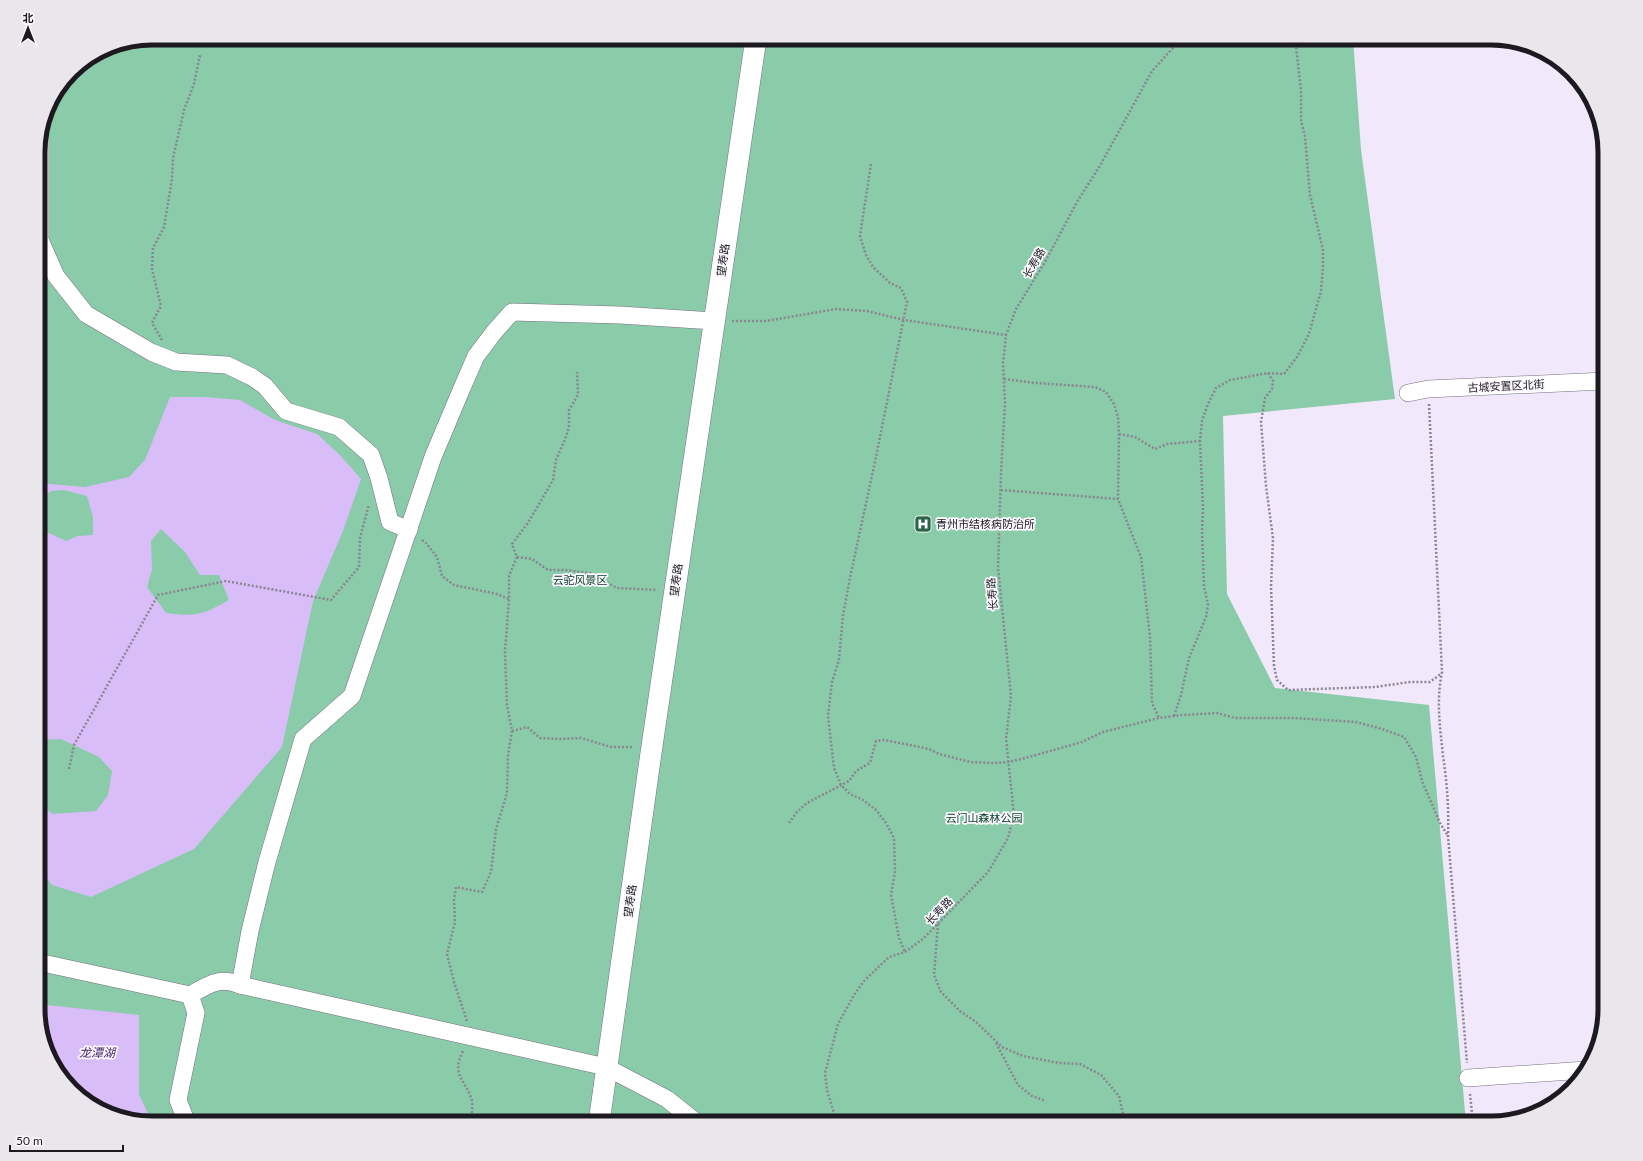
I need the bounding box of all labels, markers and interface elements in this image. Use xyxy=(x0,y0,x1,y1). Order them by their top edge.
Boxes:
north arrow xyxy=(8,8,48,48)
text: 北 xyxy=(23,11,34,24)
street label: 望寿路 xyxy=(714,243,731,277)
street label: 长寿路 xyxy=(1020,245,1047,280)
street label: 古城安置区北街 xyxy=(1467,377,1545,394)
hospital icon: 青州市结核病防治所 xyxy=(913,514,933,534)
place label: 青州市结核病防治所 xyxy=(936,517,1035,530)
street label: 望寿路 xyxy=(667,563,684,597)
park label: 云驼风景区 xyxy=(553,573,608,586)
street label: 长寿路 xyxy=(984,577,999,611)
park label: 云门山森林公园 xyxy=(946,811,1023,824)
street label: 望寿路 xyxy=(621,884,638,918)
street label: 长寿路 xyxy=(923,894,955,927)
water label: 龙潭湖 xyxy=(79,1045,117,1060)
scale bar xyxy=(10,1127,123,1153)
text: 50 m xyxy=(16,1133,43,1148)

